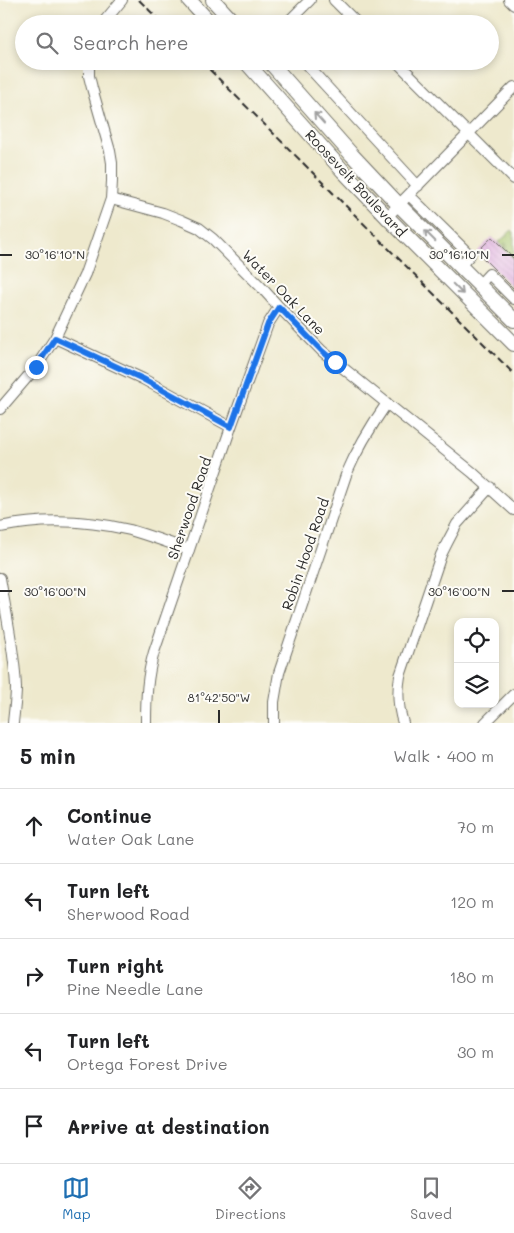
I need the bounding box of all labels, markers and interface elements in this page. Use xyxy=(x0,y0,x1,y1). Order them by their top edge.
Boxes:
search box xyxy=(15,15,499,70)
icon: search xyxy=(33,29,61,57)
text: Search here xyxy=(73,30,189,55)
one-way arrow xyxy=(313,111,325,124)
street label: Roosevelt Boulevard xyxy=(301,125,411,241)
one-way arrow xyxy=(424,230,436,242)
street label: Water Oak Lane xyxy=(238,245,330,339)
text: 30°16'10"N xyxy=(25,246,85,262)
text: 30°16'10"N xyxy=(429,246,489,262)
one-way arrow xyxy=(452,283,465,295)
route start xyxy=(324,351,347,374)
route end xyxy=(25,356,48,379)
street label: Sherwood Road xyxy=(163,454,215,562)
street label: Robin Hood Road xyxy=(277,495,333,613)
text: 30°16'00"N xyxy=(24,583,86,599)
text: 30°16'00"N xyxy=(428,583,490,599)
map controls xyxy=(454,618,499,708)
button: locate xyxy=(454,618,499,663)
button: layers xyxy=(454,663,499,708)
text: 81°42'50"W xyxy=(188,689,250,705)
text: 5 min xyxy=(20,742,76,769)
text: Walk · 400 m xyxy=(393,745,494,766)
text: Continue xyxy=(67,803,152,828)
icon: ahead xyxy=(20,812,48,840)
text: 70 m xyxy=(457,816,494,837)
text: Water Oak Lane xyxy=(67,828,195,849)
text: Turn left xyxy=(67,878,150,903)
icon: left xyxy=(20,887,48,915)
text: 120 m xyxy=(450,891,494,912)
text: Sherwood Road xyxy=(67,903,189,924)
text: Turn right xyxy=(67,953,164,978)
icon: right xyxy=(20,962,48,990)
text: 180 m xyxy=(449,966,494,987)
text: Pine Needle Lane xyxy=(67,978,204,999)
text: Turn left xyxy=(67,1028,150,1053)
icon: left xyxy=(20,1037,48,1065)
text: 30 m xyxy=(457,1041,494,1062)
text: Ortega Forest Drive xyxy=(67,1053,228,1074)
icon: arrive xyxy=(20,1112,48,1140)
text: Arrive at destination xyxy=(67,1114,270,1139)
tab: Map xyxy=(62,1174,91,1223)
tab: Directions xyxy=(215,1174,286,1223)
tab: Saved xyxy=(410,1174,452,1223)

